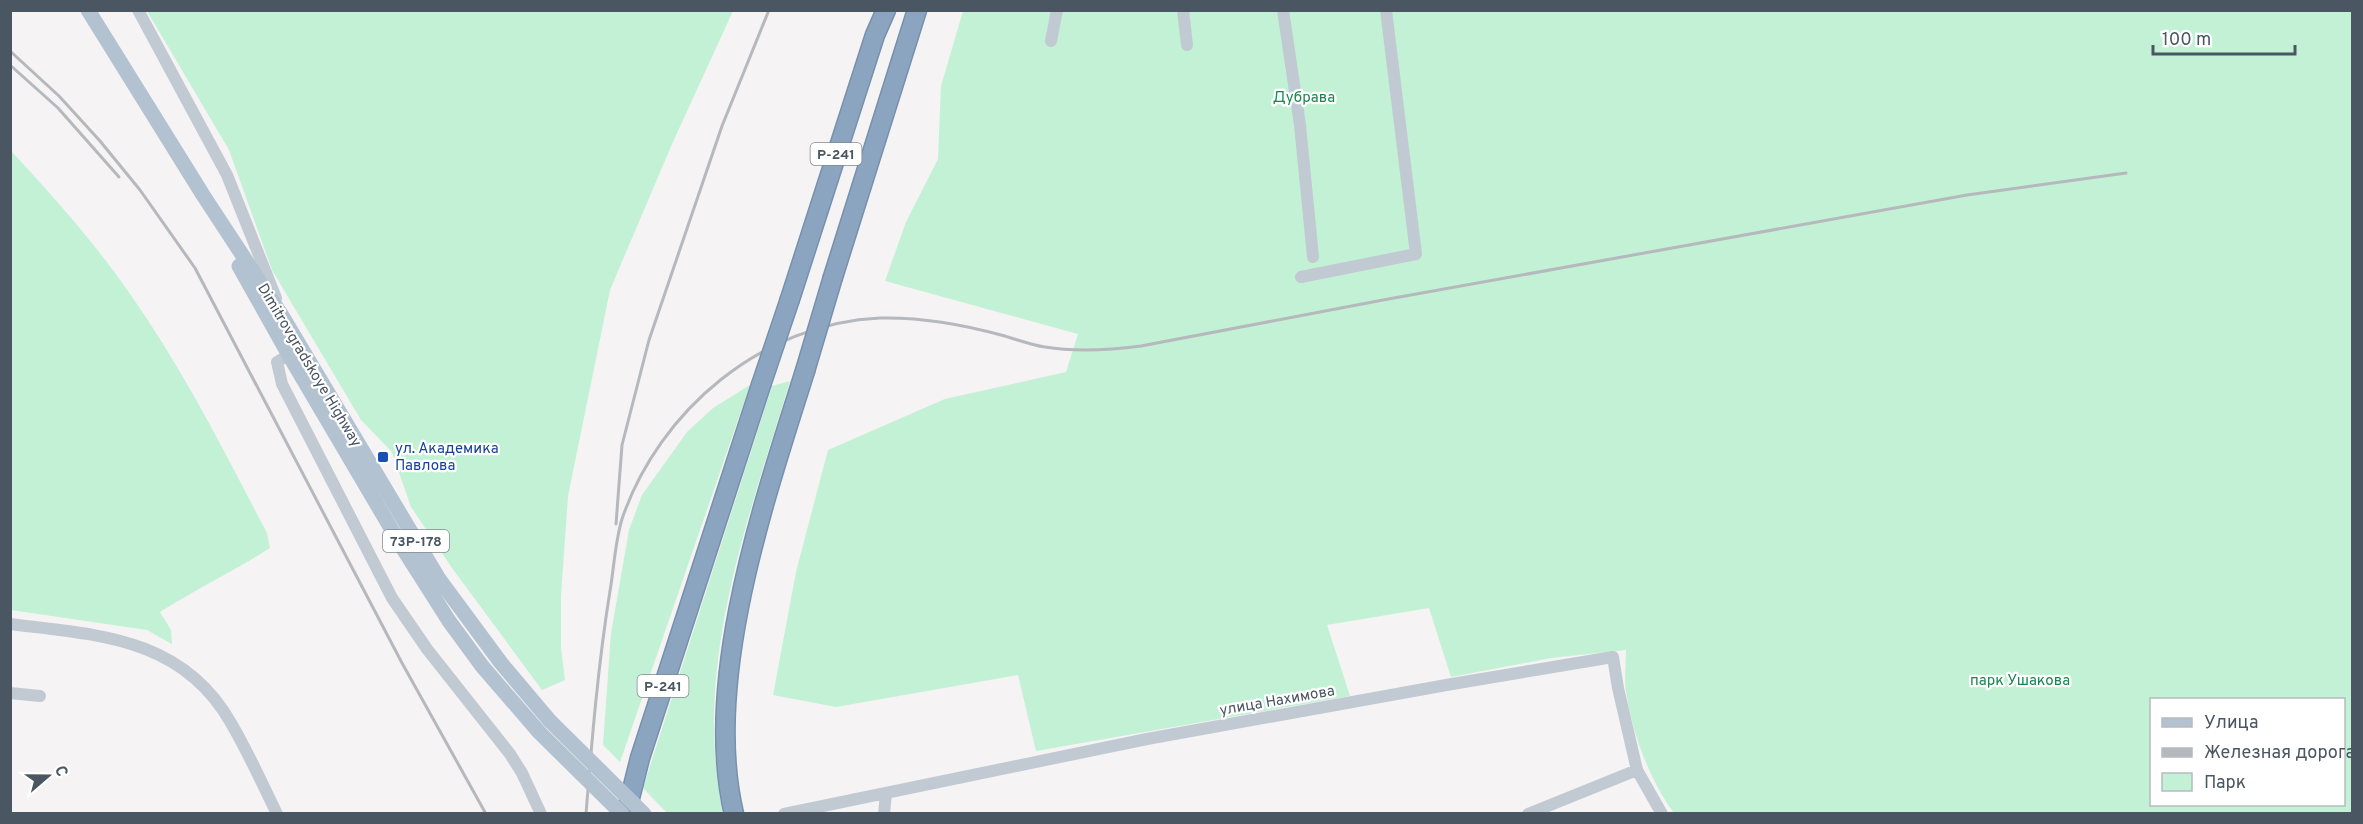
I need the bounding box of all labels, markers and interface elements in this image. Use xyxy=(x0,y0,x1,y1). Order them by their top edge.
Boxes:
scale bar xyxy=(2153,18,2296,56)
text: 100 m xyxy=(2162,29,2211,52)
park label: Дубрава xyxy=(1273,89,1335,108)
road number: Р-241 xyxy=(810,143,862,165)
street label: Dimitrovgradskoye Highway xyxy=(252,281,365,451)
place label: ул. Академика Павлова xyxy=(395,440,499,476)
marker: ул. Академика Павлова xyxy=(376,450,390,464)
road number: 73Р-178 xyxy=(383,530,449,552)
park label: парк Ушакова xyxy=(1970,672,2070,691)
road number: Р-241 xyxy=(638,675,688,697)
street label: улица Нахимова xyxy=(1218,682,1336,721)
legend xyxy=(2150,698,2345,806)
text: Улица xyxy=(2204,712,2258,735)
text: Железная дорога xyxy=(2204,742,2355,765)
north arrow xyxy=(18,746,78,806)
text: С xyxy=(49,763,71,780)
text: Парк xyxy=(2204,772,2246,795)

